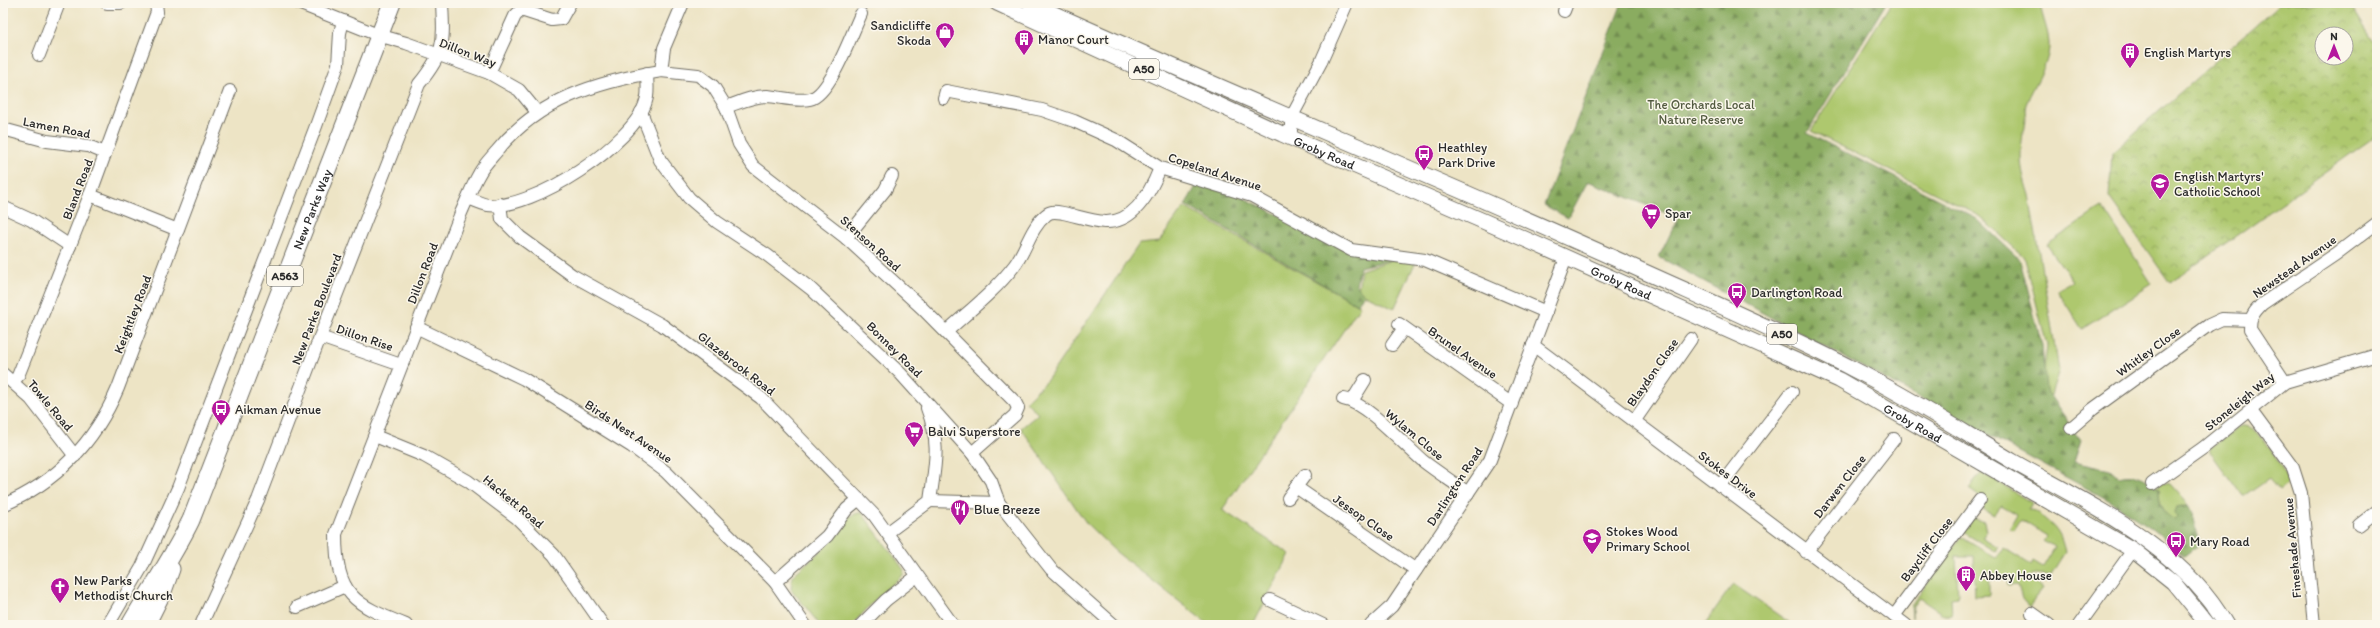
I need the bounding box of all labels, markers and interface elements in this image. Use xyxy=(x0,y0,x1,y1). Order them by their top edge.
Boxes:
place label: Sandicliffe Skoda xyxy=(871,18,932,48)
shop icon: Sandicliffe Skoda xyxy=(934,21,956,49)
north arrow xyxy=(2314,26,2354,66)
building icon: Manor Court xyxy=(1013,28,1035,56)
text: N xyxy=(2330,30,2338,43)
place label: Manor Court xyxy=(1038,32,1109,47)
street label: Dillon Way xyxy=(437,35,499,70)
building icon: English Martyrs xyxy=(2119,41,2141,69)
place label: English Martyrs xyxy=(2144,45,2231,60)
road number: A50 xyxy=(1129,59,1159,79)
park label: The Orchards Local Nature Reserve xyxy=(1647,97,1755,127)
street label: Lamen Road xyxy=(22,114,92,141)
street label: Groby Road xyxy=(1291,133,1357,173)
place label: Heathley Park Drive xyxy=(1438,140,1496,170)
bus stop icon: Heathley Park Drive xyxy=(1413,143,1435,171)
street label: Copeland Avenue xyxy=(1166,149,1263,194)
street label: Bland Road xyxy=(59,156,96,222)
street label: New Parks Way xyxy=(290,167,335,252)
place label: English Martyrs' Catholic School xyxy=(2174,169,2264,199)
school or university icon: English Martyrs' Catholic School xyxy=(2149,172,2171,200)
supermarket icon: Spar xyxy=(1640,202,1662,230)
place label: Spar xyxy=(1665,206,1691,221)
street label: Stenson Road xyxy=(837,212,904,274)
street label: Newstead Avenue xyxy=(2250,232,2339,301)
street label: Dillon Road xyxy=(404,240,441,306)
street label: New Parks Boulevard xyxy=(288,251,345,367)
street label: Groby Road xyxy=(1588,263,1654,303)
road number: A563 xyxy=(267,266,303,286)
street label: Keightley Road xyxy=(111,273,154,356)
bus stop icon: Darlington Road xyxy=(1726,281,1748,309)
place label: Darlington Road xyxy=(1751,285,1842,300)
street label: Bonney Road xyxy=(864,318,926,380)
street label: Dillon Rise xyxy=(334,321,395,354)
street label: Brunel Avenue xyxy=(1425,323,1500,382)
street label: Whitley Close xyxy=(2113,323,2183,380)
road number: A50 xyxy=(1767,324,1797,344)
street label: Glazebrook Road xyxy=(695,328,779,398)
street label: Blaydon Close xyxy=(1623,335,1681,409)
street label: Stoneleigh Way xyxy=(2202,369,2277,434)
street label: Towle Road xyxy=(25,376,77,434)
street label: Birds Nest Avenue xyxy=(582,397,675,466)
bus stop icon: Aikman Avenue xyxy=(210,398,232,426)
street label: Groby Road xyxy=(1881,400,1945,446)
place label: Aikman Avenue xyxy=(235,402,321,417)
street label: Wylam Close xyxy=(1382,405,1447,463)
supermarket icon: Balvi Superstore xyxy=(903,420,925,448)
place label: Balvi Superstore xyxy=(928,424,1021,439)
street label: Darlington Road xyxy=(1423,444,1486,529)
street label: Stokes Drive xyxy=(1695,447,1760,501)
street label: Darwen Close xyxy=(1810,452,1869,521)
street label: Hackett Road xyxy=(480,471,547,531)
street label: Jessop Close xyxy=(1330,491,1397,544)
street label: Fineshade Avenue xyxy=(2281,497,2304,599)
restaurant icon: Blue Breeze xyxy=(949,498,971,526)
place label: Blue Breeze xyxy=(974,502,1040,517)
street label: Baycliff Close xyxy=(1897,514,1956,585)
place label: Stokes Wood Primary School xyxy=(1606,524,1690,554)
school or university icon: Stokes Wood Primary School xyxy=(1581,527,1603,555)
bus stop icon: Mary Road xyxy=(2165,530,2187,558)
place label: Mary Road xyxy=(2190,534,2250,549)
building icon: Abbey House xyxy=(1955,564,1977,592)
place label: Abbey House xyxy=(1980,568,2052,583)
place label: New Parks Methodist Church xyxy=(74,573,173,603)
church icon: New Parks Methodist Church xyxy=(49,576,71,604)

